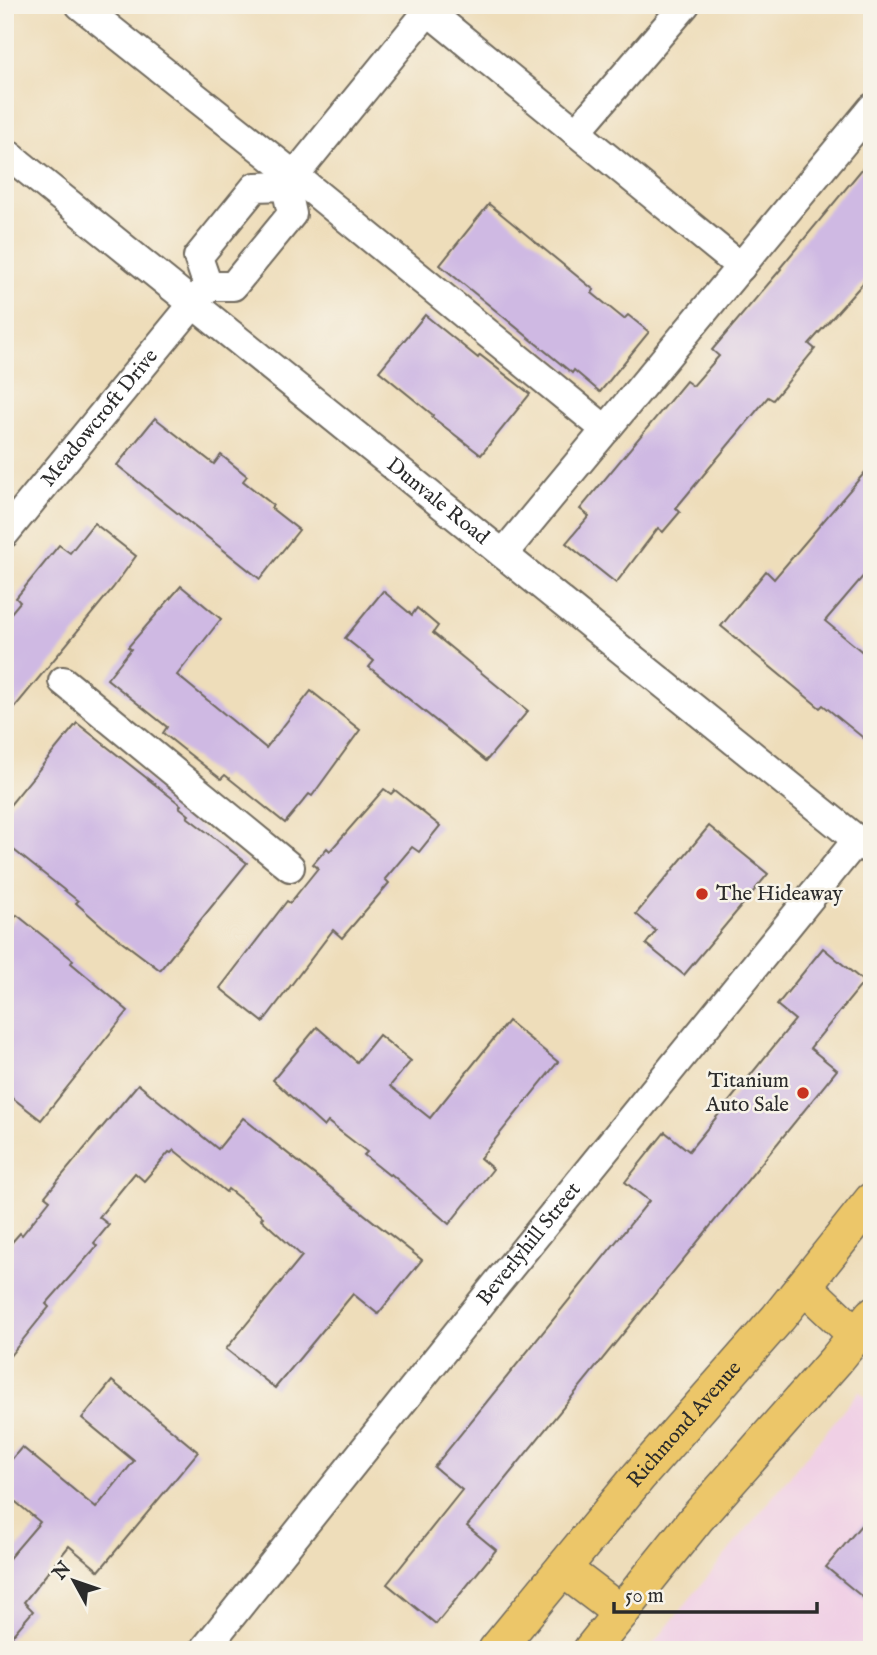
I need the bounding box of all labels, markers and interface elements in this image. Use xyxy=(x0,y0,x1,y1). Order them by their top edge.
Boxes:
street label: Meadowcroft Drive xyxy=(35,343,164,492)
street label: Dunvale Road xyxy=(381,452,495,551)
place label: The Hideaway xyxy=(716,881,844,908)
marker: The Hideaway xyxy=(694,886,710,902)
place label: Titanium Auto Sale xyxy=(705,1068,789,1119)
marker: Titanium Auto Sale xyxy=(795,1085,811,1101)
street label: Beverlyhill Street xyxy=(471,1177,587,1311)
street label: Richmond Avenue xyxy=(621,1355,748,1493)
north arrow xyxy=(38,1546,108,1616)
text: N xyxy=(47,1557,77,1586)
scale bar xyxy=(614,1571,818,1615)
text: 50 m xyxy=(625,1583,664,1610)

